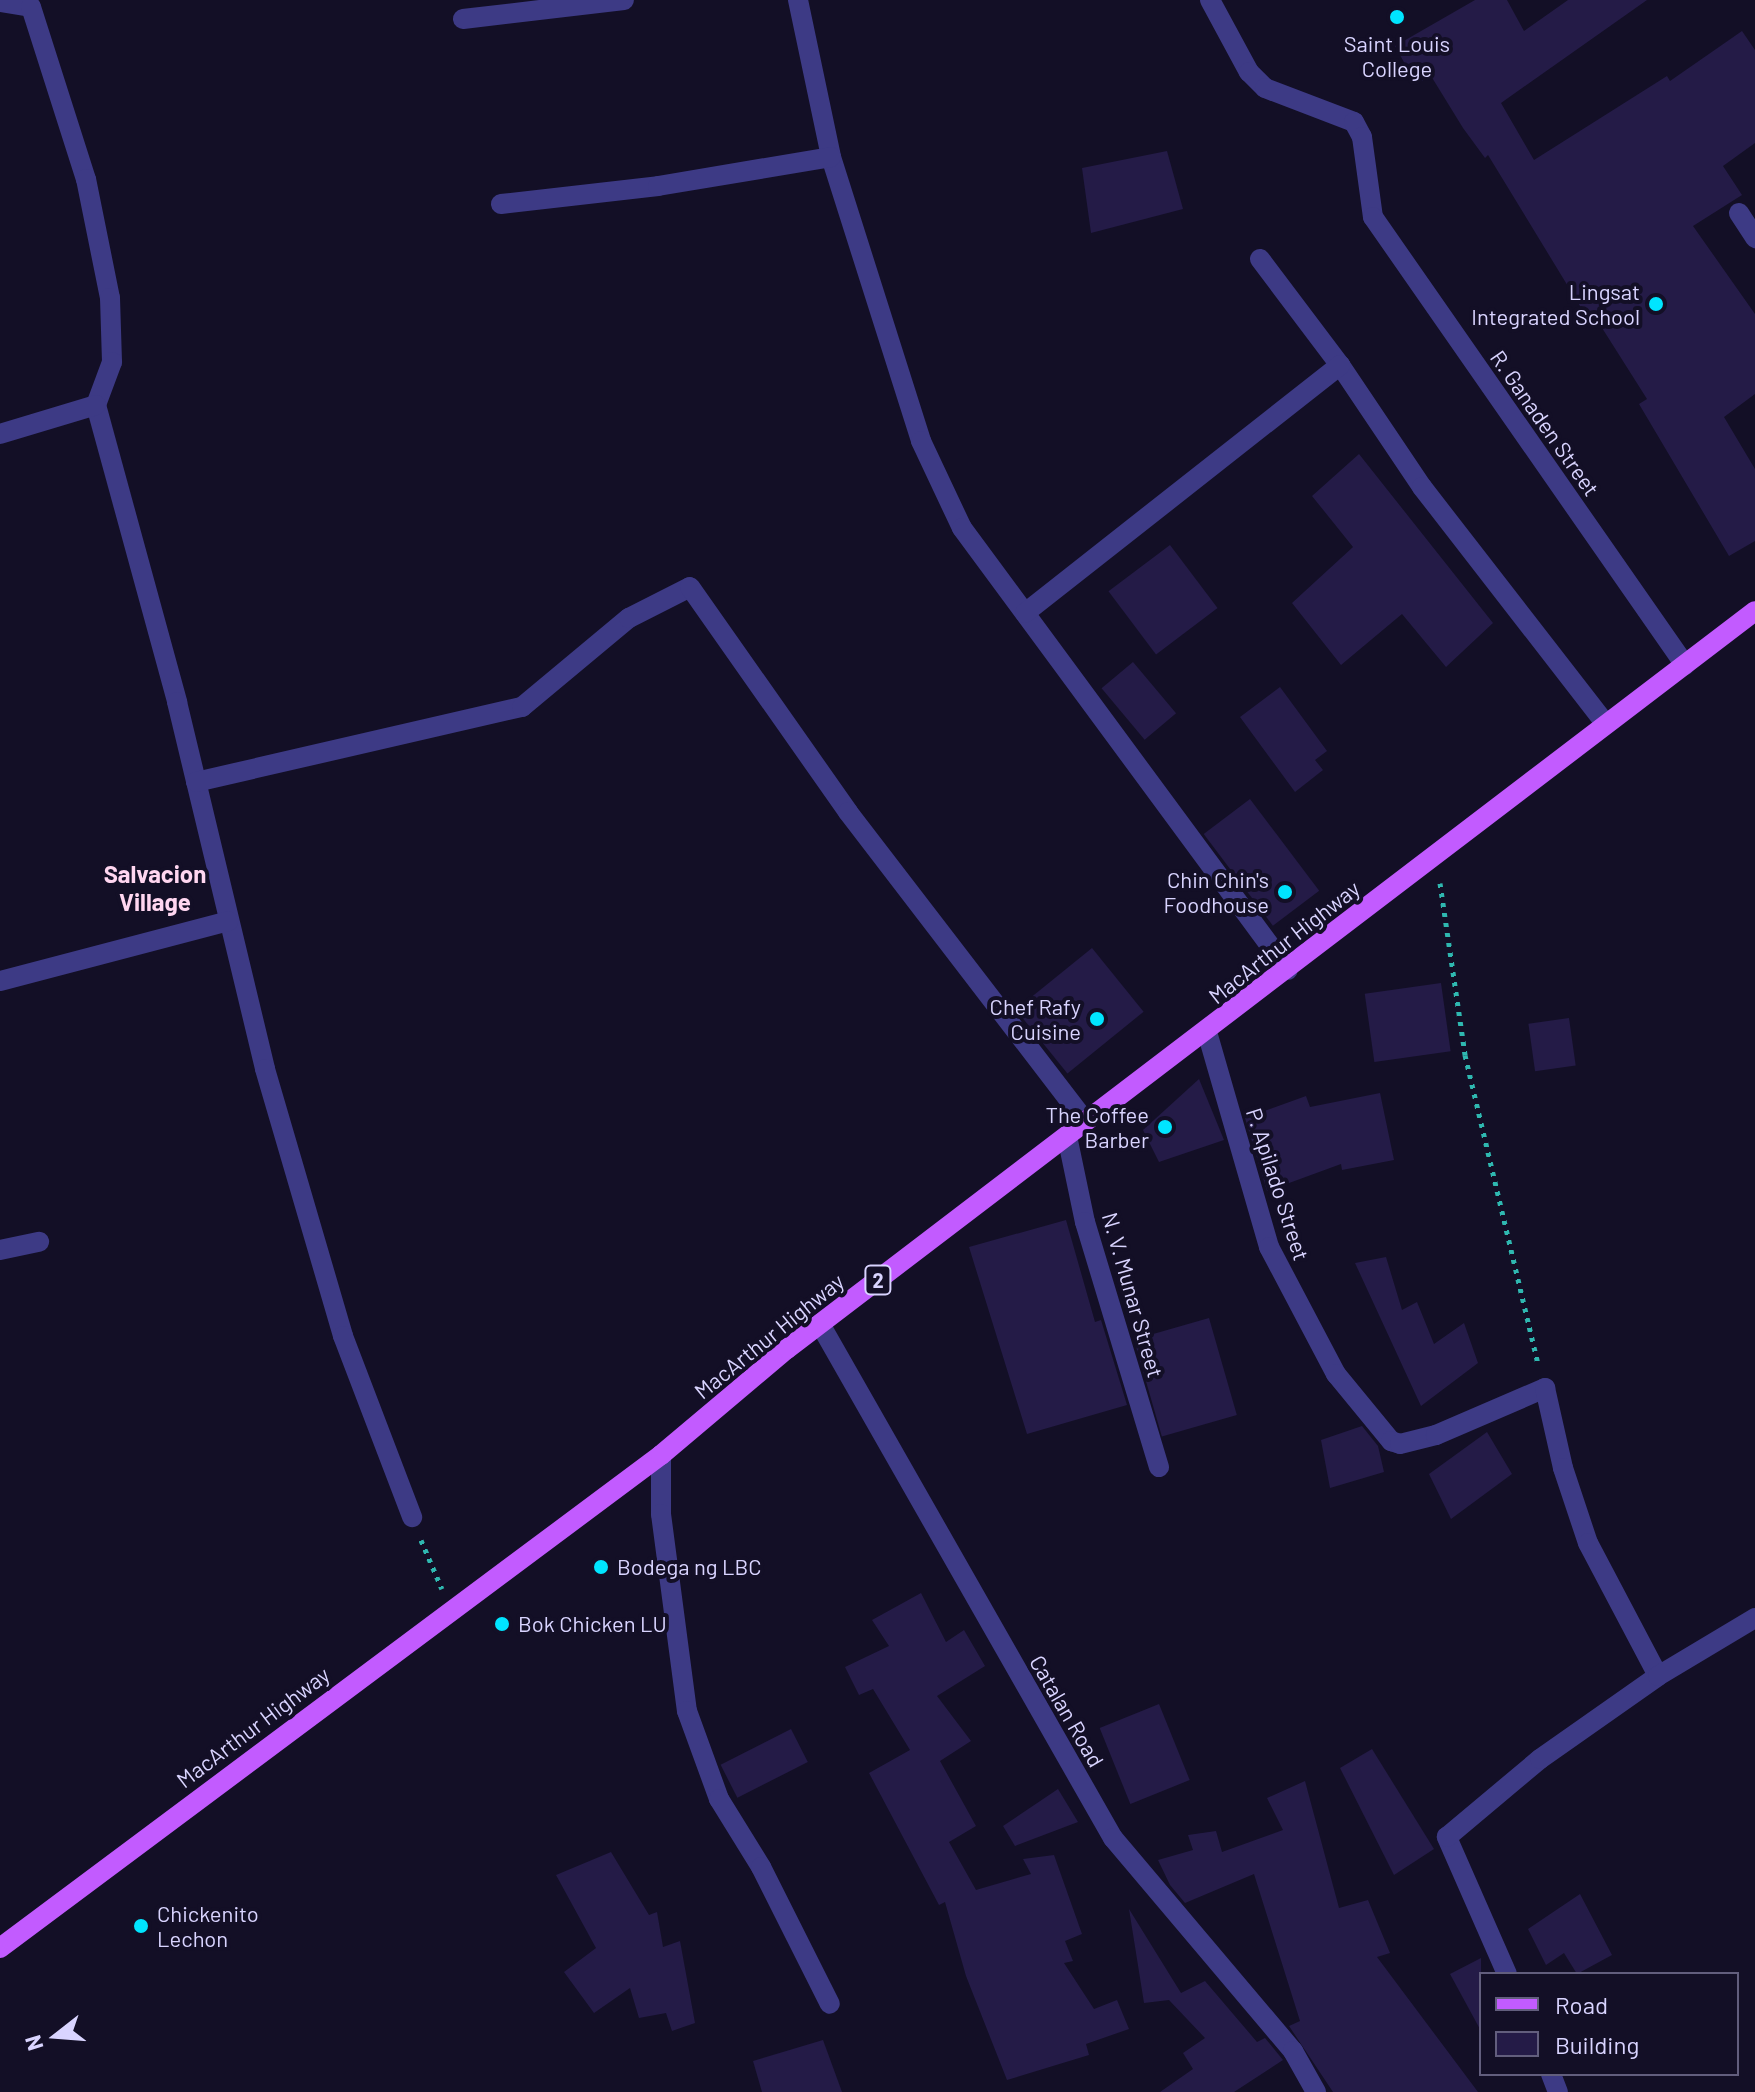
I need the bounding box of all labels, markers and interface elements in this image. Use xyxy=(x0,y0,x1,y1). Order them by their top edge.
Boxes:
marker: Saint Louis College xyxy=(1388,8,1406,26)
place label: Saint Louis College xyxy=(1344,30,1450,82)
place label: Lingsat Integrated School xyxy=(1471,278,1640,330)
marker: Lingsat Integrated School xyxy=(1647,295,1665,313)
street label: R. Ganaden Street xyxy=(1485,345,1605,501)
district label: Salvacion Village xyxy=(104,860,206,916)
place label: Chin Chin's Foodhouse xyxy=(1164,866,1269,918)
street label: MacArthur Highway xyxy=(1203,875,1365,1009)
marker: Chin Chin's Foodhouse xyxy=(1276,883,1294,901)
place label: Chef Rafy Cuisine xyxy=(990,993,1081,1044)
marker: Chef Rafy Cuisine xyxy=(1088,1010,1106,1028)
place label: The Coffee Barber xyxy=(1045,1101,1149,1152)
street label: P. Apilado Street xyxy=(1241,1104,1315,1264)
marker: The Coffee Barber xyxy=(1156,1118,1174,1136)
street label: N. V. Munar Street xyxy=(1097,1209,1169,1381)
road number: 2 xyxy=(864,1264,892,1296)
street label: MacArthur Highway xyxy=(689,1268,849,1404)
place label: Bodega ng LBC xyxy=(617,1554,762,1580)
marker: Bodega ng LBC xyxy=(592,1558,610,1576)
place label: Bok Chicken LU xyxy=(518,1611,667,1637)
marker: Bok Chicken LU xyxy=(493,1615,511,1633)
street label: Catalan Road xyxy=(1024,1650,1110,1772)
street label: MacArthur Highway xyxy=(171,1661,335,1793)
place label: Chickenito Lechon xyxy=(157,1900,259,1952)
marker: Chickenito Lechon xyxy=(132,1917,150,1935)
legend xyxy=(1479,1972,1739,2076)
text: Road xyxy=(1555,1990,1608,2019)
north arrow xyxy=(16,1996,96,2076)
text: Building xyxy=(1555,2030,1639,2059)
text: N xyxy=(18,2032,48,2054)

